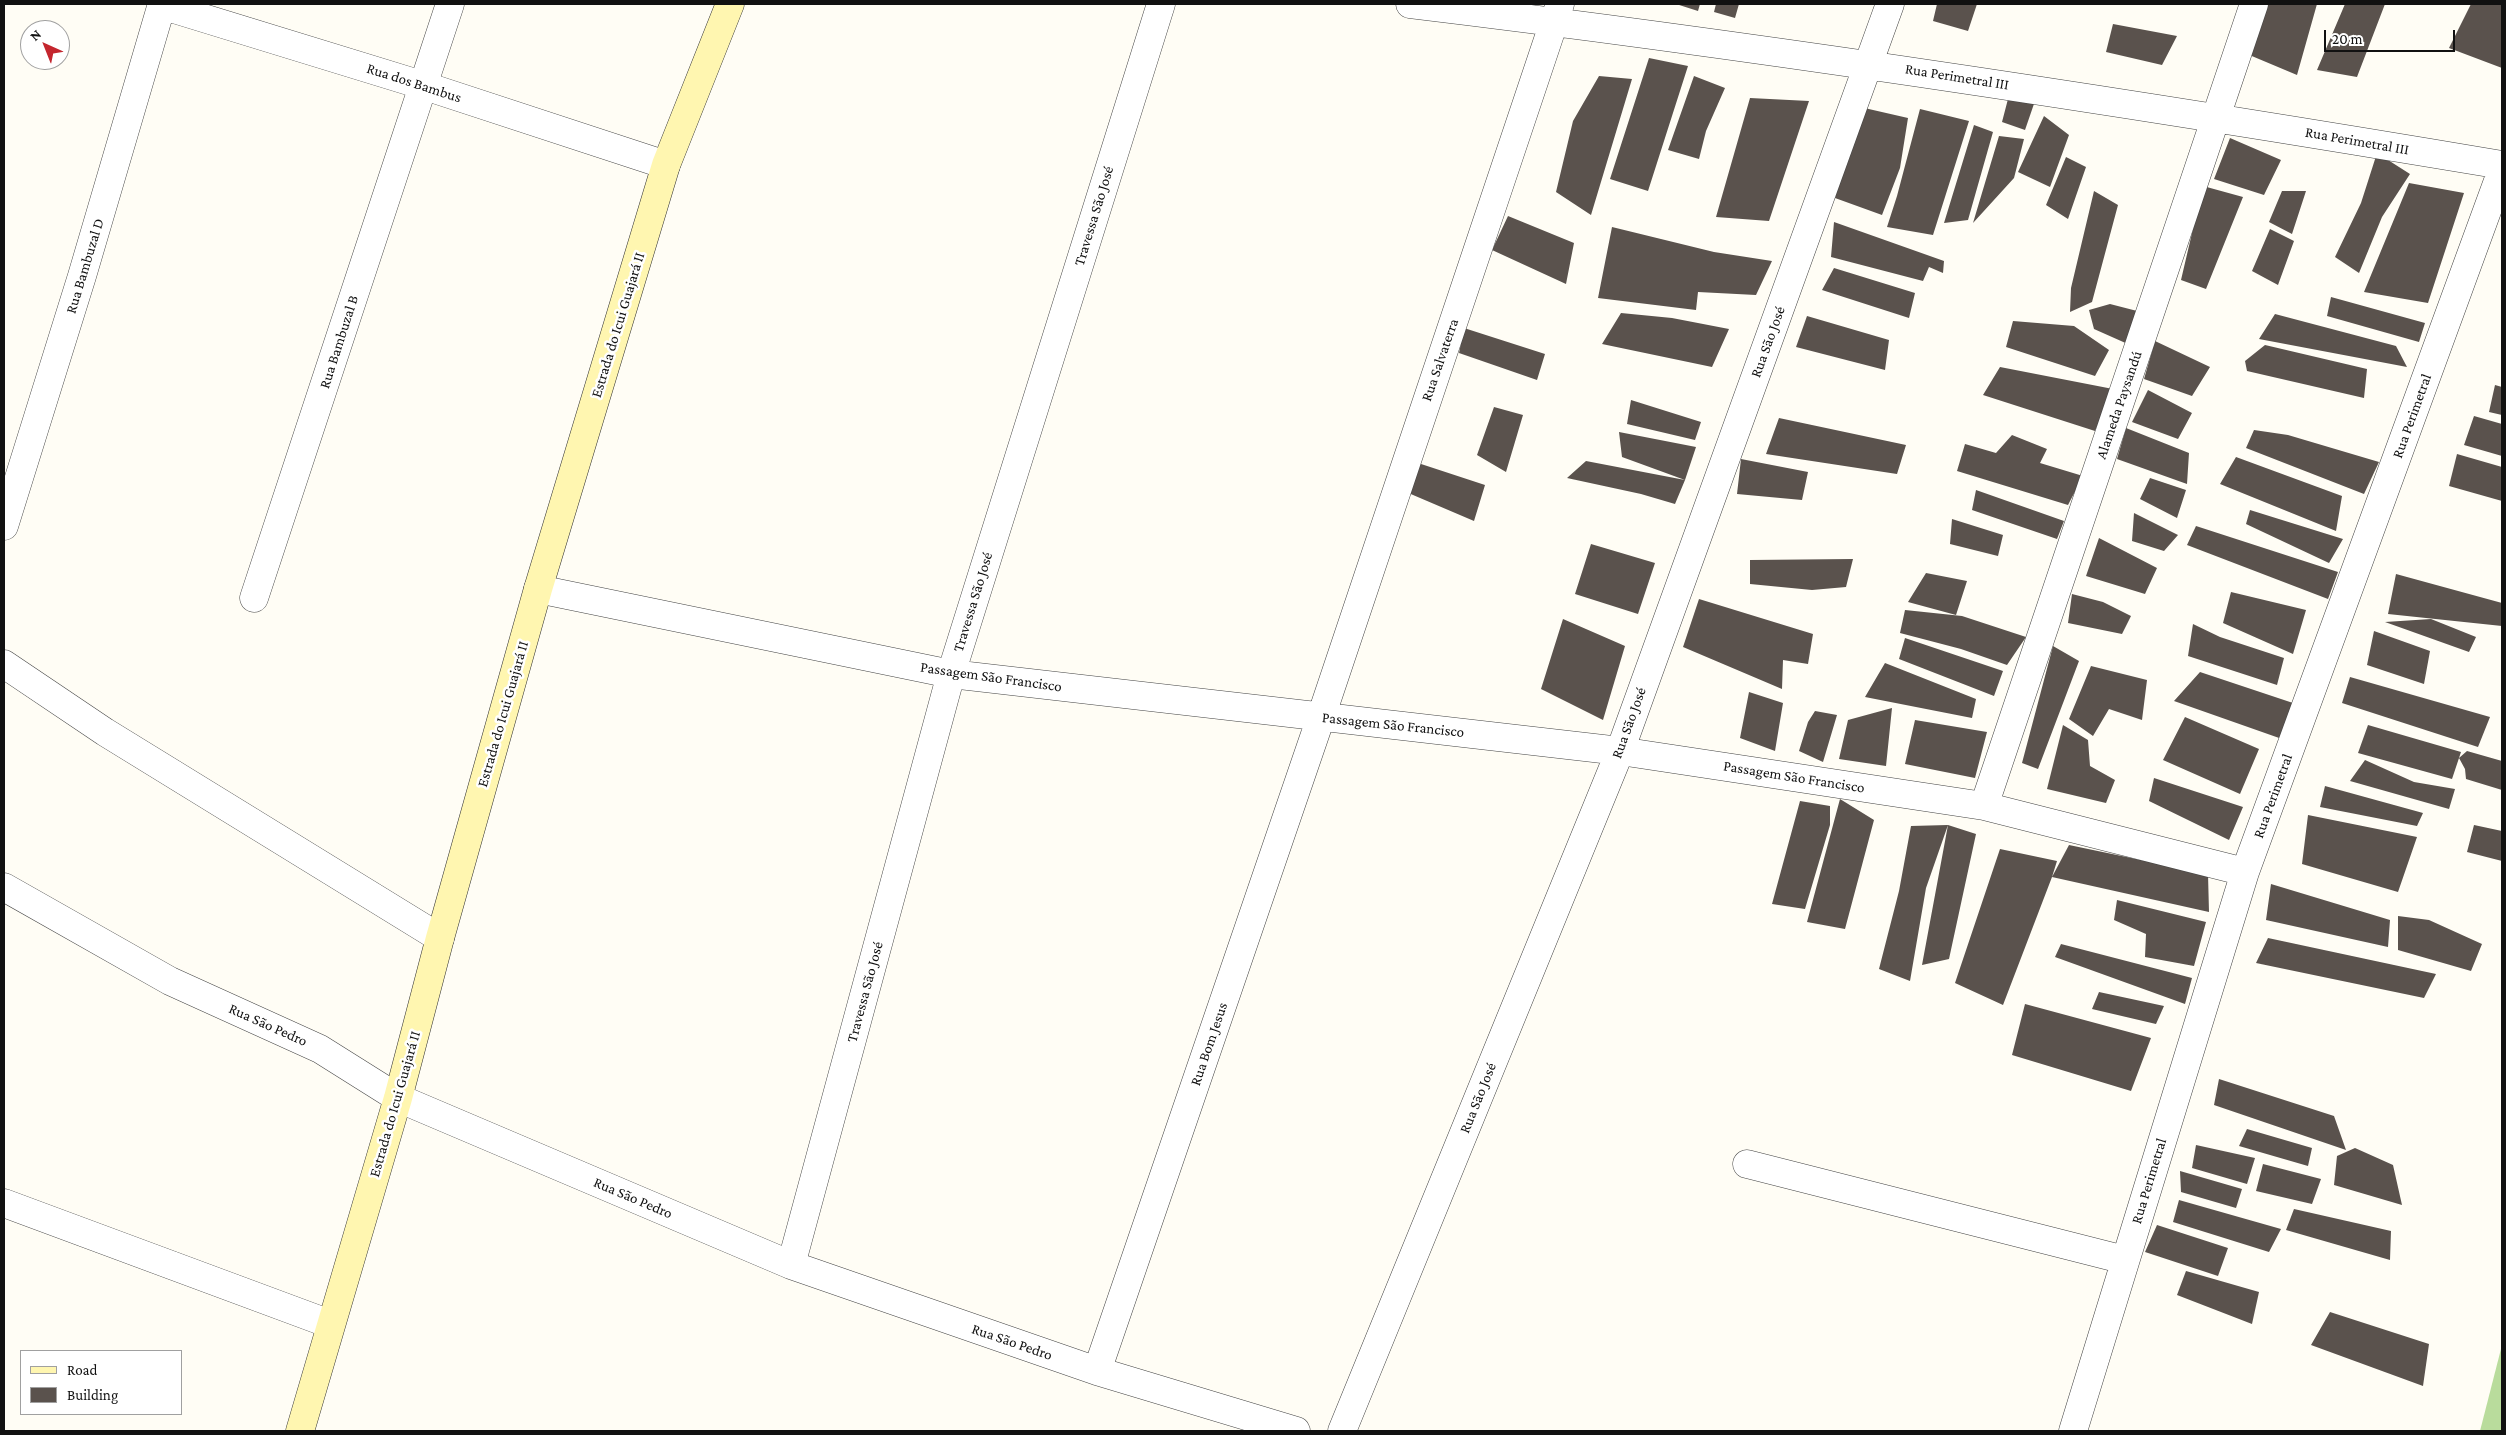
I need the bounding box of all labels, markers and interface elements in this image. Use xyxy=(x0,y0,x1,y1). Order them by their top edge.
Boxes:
north arrow xyxy=(20,20,70,70)
scale bar xyxy=(2326,20,2457,52)
text: N xyxy=(26,26,44,44)
text: 20 m xyxy=(2332,31,2363,47)
street label: Rua dos Bambus xyxy=(364,59,464,107)
street label: Rua Perimetral III xyxy=(1904,60,2010,94)
street label: Rua Perimetral III xyxy=(2304,123,2410,159)
street label: Travessa São José xyxy=(1070,164,1118,268)
street label: Rua Bambuzal D xyxy=(62,216,108,316)
street label: Estrada do Icui Guajará II xyxy=(587,250,649,400)
street label: Rua Bambuzal B xyxy=(315,293,363,391)
street label: Rua São José xyxy=(1747,304,1789,380)
street label: Rua Salvaterra xyxy=(1417,316,1463,404)
street label: Alameda Paysandú xyxy=(2092,348,2146,462)
street label: Rua Perimetral xyxy=(2388,371,2436,461)
street label: Travessa São José xyxy=(949,550,997,654)
street label: Estrada do Icui Guajará II xyxy=(474,639,532,789)
street label: Passagem São Francisco xyxy=(919,658,1063,696)
street label: Rua São José xyxy=(1608,685,1650,761)
street label: Passagem São Francisco xyxy=(1321,709,1465,741)
street label: Rua Perimetral xyxy=(2249,751,2297,841)
street label: Passagem São Francisco xyxy=(1722,757,1866,797)
street label: Travessa São José xyxy=(843,940,887,1044)
street label: Rua São Pedro xyxy=(226,1000,310,1050)
street label: Rua Bom Jesus xyxy=(1186,1000,1232,1088)
street label: Estrada do Icui Guajará II xyxy=(366,1029,424,1179)
street label: Rua São José xyxy=(1456,1060,1500,1136)
street label: Rua Perimetral xyxy=(2127,1136,2171,1226)
street label: Rua São Pedro xyxy=(591,1173,675,1223)
street label: Rua São Pedro xyxy=(969,1320,1055,1364)
legend xyxy=(20,1350,182,1415)
text: Road xyxy=(67,1362,97,1378)
text: Building xyxy=(67,1387,118,1403)

